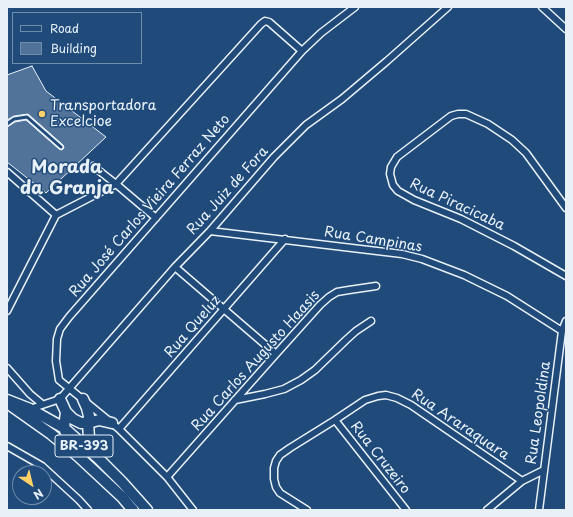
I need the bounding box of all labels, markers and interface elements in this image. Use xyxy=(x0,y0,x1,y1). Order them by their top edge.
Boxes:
legend xyxy=(12,12,142,64)
text: Road xyxy=(50,19,79,37)
text: Building xyxy=(50,39,97,57)
place label: Transportadora Excelcioe xyxy=(50,98,156,130)
marker: Transportadora Excelcioe xyxy=(37,109,47,119)
street label: Rua José Carlos Vieira Ferraz Neto xyxy=(66,111,234,301)
street label: Rua Juiz de Fora xyxy=(184,143,272,239)
district label: Morada da Granja xyxy=(20,157,114,200)
street label: Rua Piracicaba xyxy=(407,176,507,234)
street label: Rua Campinas xyxy=(323,224,423,256)
street label: Rua Carlos Augusto Haasis xyxy=(188,287,324,435)
street label: Rua Queluz xyxy=(161,292,225,362)
street label: Rua Leopoldina xyxy=(523,360,555,466)
street label: Rua Araraquara xyxy=(408,386,512,464)
street label: Rua Cruzeiro xyxy=(347,418,413,498)
road number: BR-393 xyxy=(55,435,113,457)
north arrow xyxy=(12,465,52,505)
text: N xyxy=(30,485,47,504)

